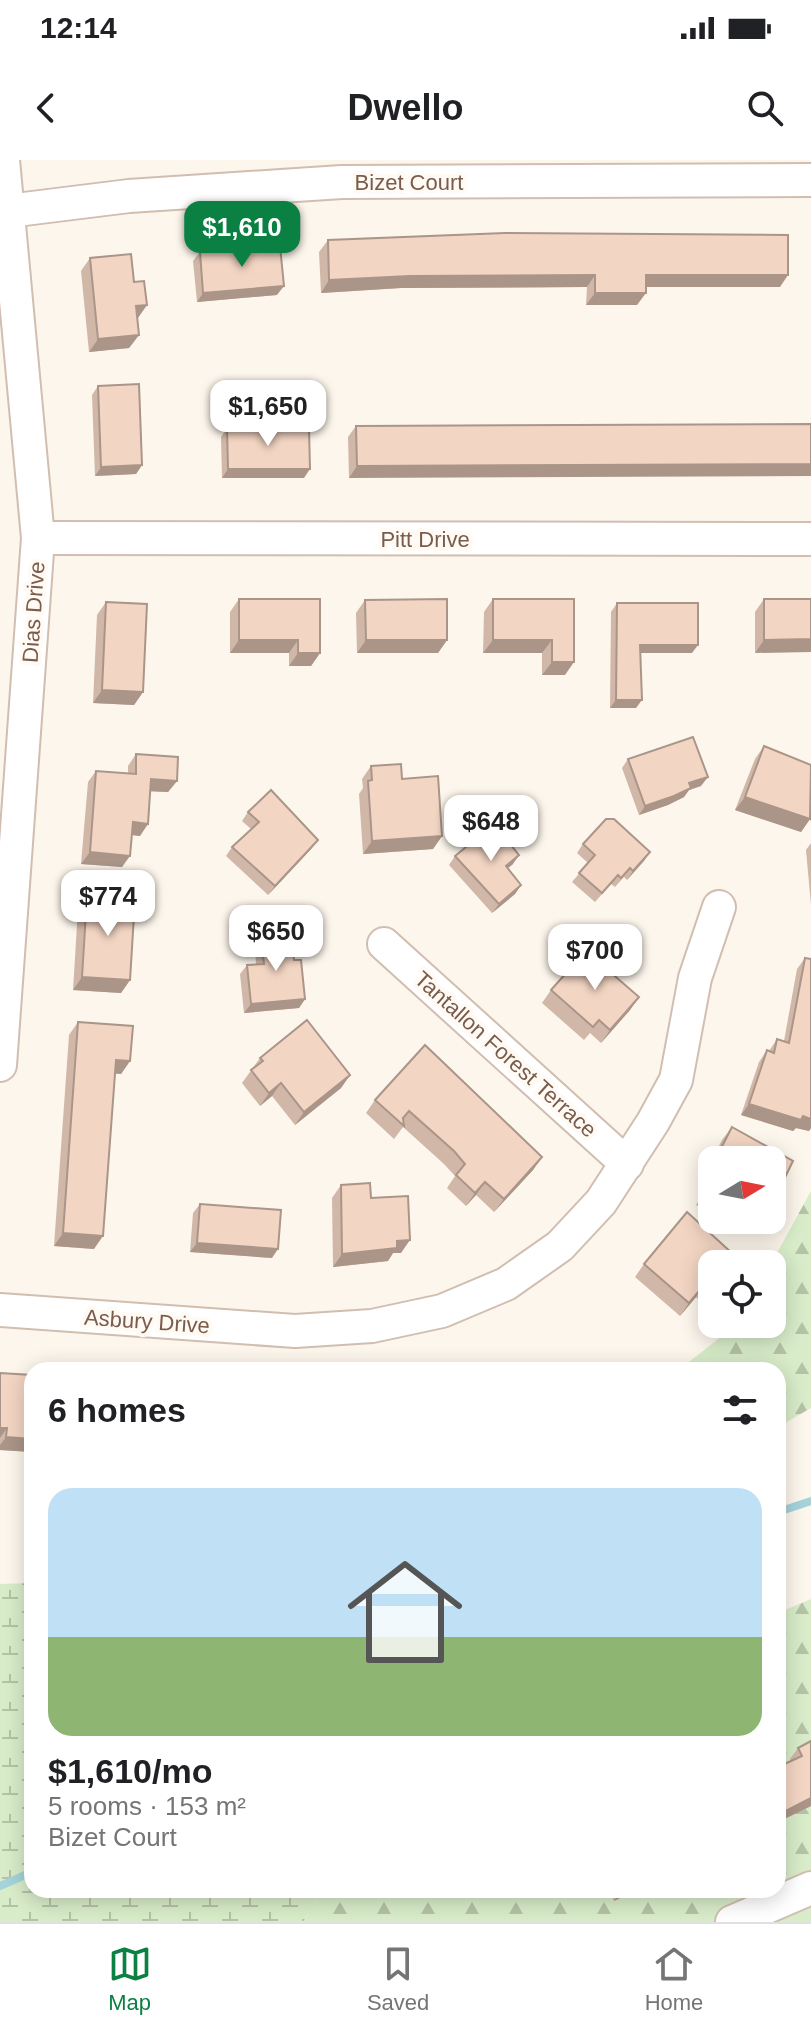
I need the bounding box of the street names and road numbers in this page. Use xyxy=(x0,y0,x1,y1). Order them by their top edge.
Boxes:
street label: Bizet Court xyxy=(355,170,463,195)
street label: Pitt Drive xyxy=(380,527,470,552)
street label: Dias Drive xyxy=(17,561,50,664)
street label: Tantallon Forest Terrace xyxy=(410,966,602,1142)
street label: Asbury Drive xyxy=(83,1305,211,1338)

